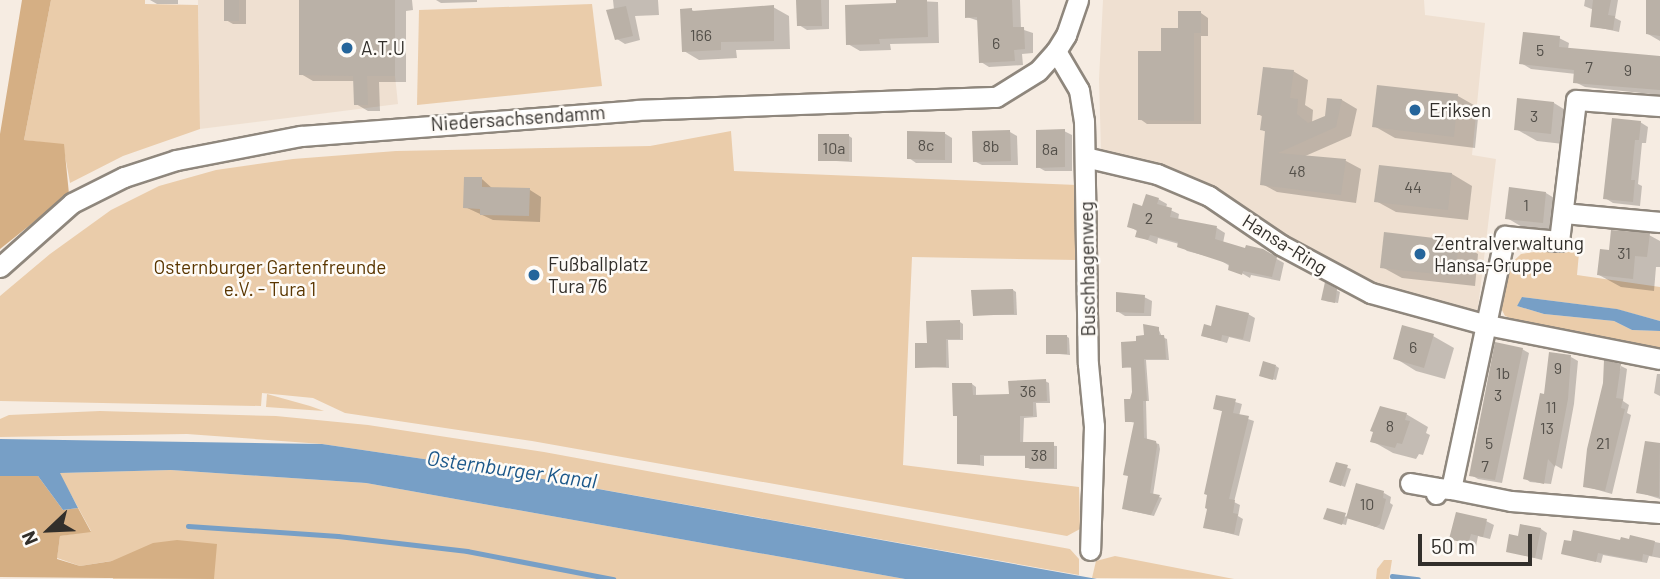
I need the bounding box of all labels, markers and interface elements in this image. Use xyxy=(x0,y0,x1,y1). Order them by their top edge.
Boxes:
house number: 166 xyxy=(690,25,712,45)
house number: 6 xyxy=(992,33,1000,53)
place label: A.T.U xyxy=(361,37,405,59)
marker: A.T.U xyxy=(339,40,355,56)
house number: 5 xyxy=(1536,40,1544,60)
house number: 7 xyxy=(1585,57,1593,77)
house number: 9 xyxy=(1624,60,1632,80)
place label: Eriksen xyxy=(1429,99,1491,121)
street label: Niedersachsendamm xyxy=(430,101,606,135)
marker: Eriksen xyxy=(1407,102,1423,118)
house number: 3 xyxy=(1530,106,1538,126)
house number: 8c xyxy=(918,135,934,155)
house number: 8b xyxy=(982,136,1000,156)
house number: 10a xyxy=(823,138,845,158)
house number: 8a xyxy=(1042,139,1058,159)
house number: 48 xyxy=(1288,161,1306,181)
house number: 44 xyxy=(1404,177,1422,197)
house number: 1 xyxy=(1523,195,1529,215)
street label: Buschhagenweg xyxy=(1074,201,1100,337)
house number: 2 xyxy=(1145,208,1153,228)
street label: Hansa-Ring xyxy=(1238,209,1332,279)
place label: Zentralverwaltung Hansa-Gruppe xyxy=(1434,232,1584,276)
house number: 31 xyxy=(1617,243,1631,263)
marker: Zentralverwaltung Hansa-Gruppe xyxy=(1412,246,1428,262)
place label: Fußballplatz Tura 76 xyxy=(548,253,648,297)
park label: Osternburger Gartenfreunde e.V. - Tura 1 xyxy=(154,256,386,300)
marker: Fußballplatz Tura 76 xyxy=(526,267,542,283)
house number: 6 xyxy=(1409,337,1417,357)
house number: 9 xyxy=(1554,358,1562,378)
house number: 1b xyxy=(1496,363,1510,383)
house number: 36 xyxy=(1020,381,1036,401)
house number: 3 xyxy=(1494,385,1502,405)
house number: 11 xyxy=(1545,397,1557,417)
house number: 8 xyxy=(1386,416,1394,436)
house number: 13 xyxy=(1540,418,1554,438)
house number: 5 xyxy=(1485,433,1493,453)
house number: 21 xyxy=(1596,433,1610,453)
water label: Osternburger Kanal xyxy=(425,445,599,493)
house number: 38 xyxy=(1031,445,1047,465)
house number: 7 xyxy=(1481,456,1489,476)
house number: 10 xyxy=(1360,494,1374,514)
north arrow xyxy=(14,495,84,565)
scale bar xyxy=(1422,520,1536,564)
text: N xyxy=(16,528,42,549)
text: 50 m xyxy=(1431,533,1475,558)

